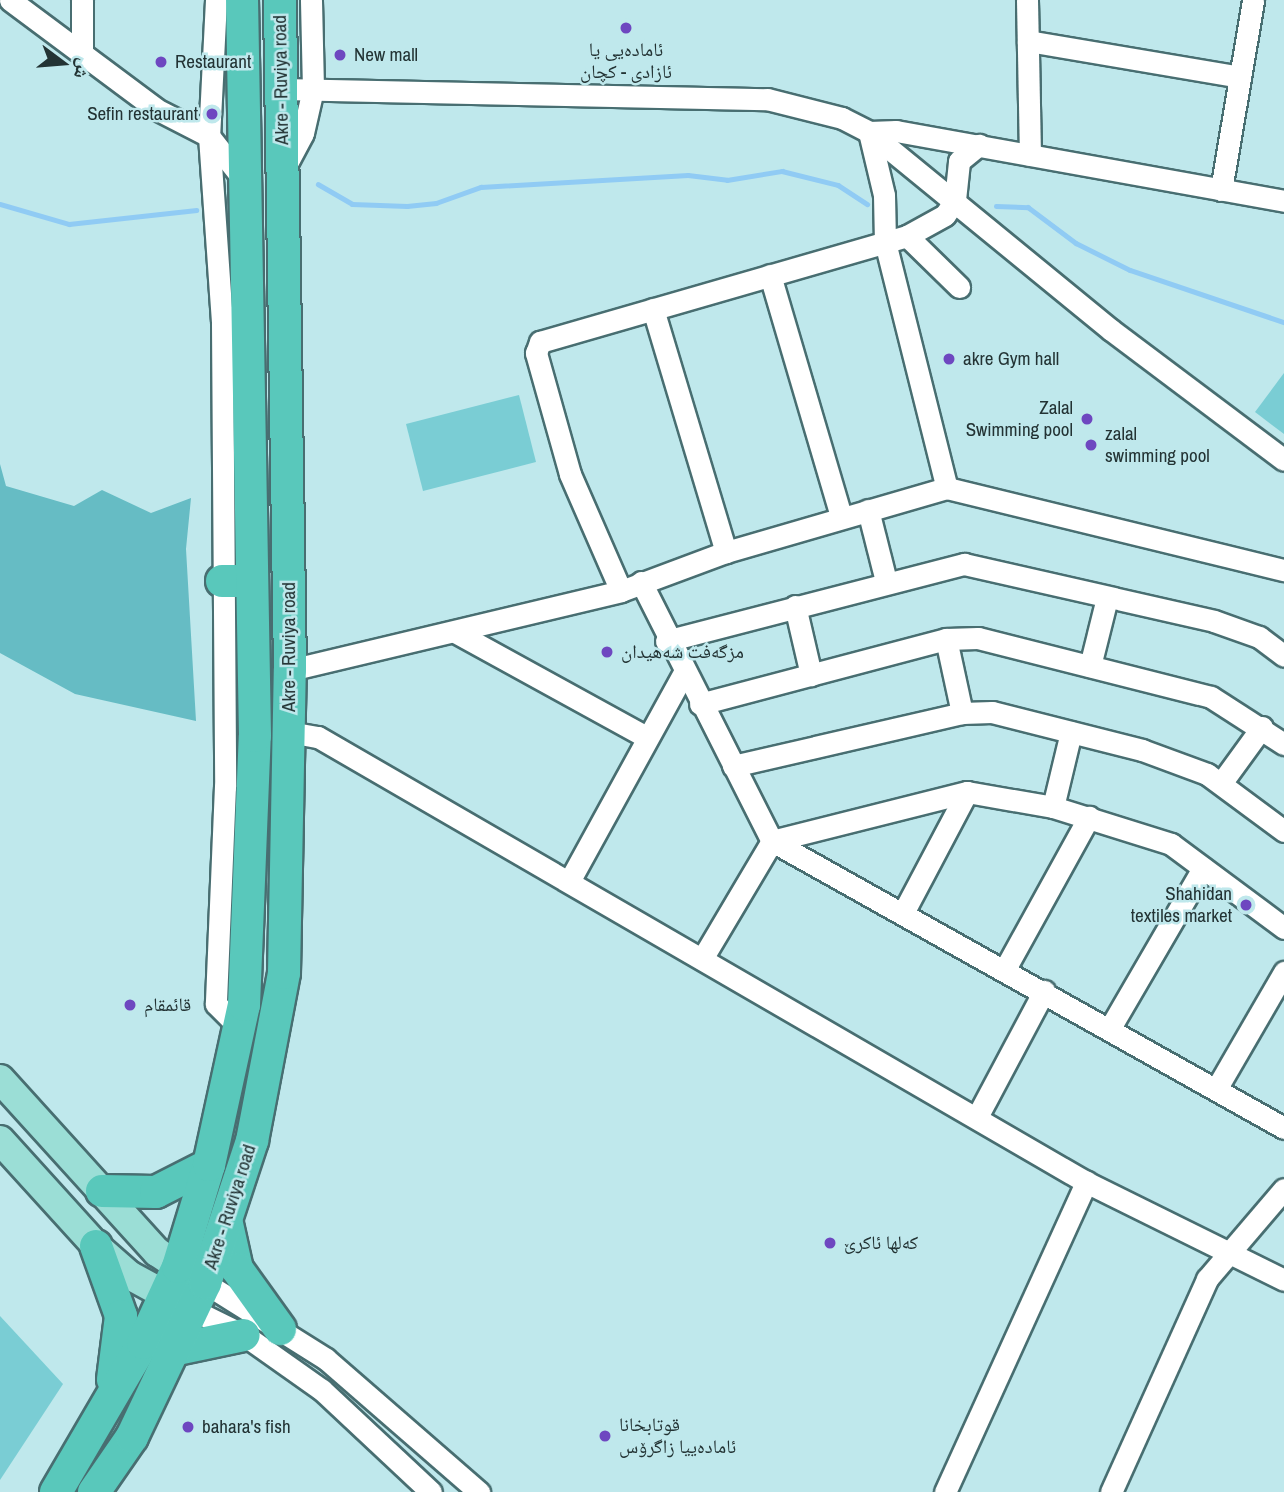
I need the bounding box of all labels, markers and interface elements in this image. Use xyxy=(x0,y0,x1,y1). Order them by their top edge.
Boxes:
street label: Akre - Ruviya road xyxy=(268,15,294,145)
marker: ئامادەیی یا ئازادی - کچان xyxy=(618,20,634,36)
north arrow xyxy=(28,28,98,98)
place label: ئامادەیی یا ئازادی - کچان xyxy=(580,39,672,83)
place label: New mall xyxy=(354,44,418,66)
marker: New mall xyxy=(332,47,348,63)
place label: Restaurant xyxy=(175,51,251,73)
marker: Restaurant xyxy=(153,54,169,70)
text: ش xyxy=(68,56,98,82)
place label: Sefin restaurant xyxy=(87,103,198,125)
marker: Sefin restaurant xyxy=(204,106,220,122)
place label: akre Gym hall xyxy=(963,348,1059,370)
marker: akre Gym hall xyxy=(941,351,957,367)
place label: Zalal Swimming pool xyxy=(966,397,1073,441)
marker: Zalal Swimming pool xyxy=(1079,411,1095,427)
place label: zalal swimming pool xyxy=(1105,423,1210,467)
marker: zalal swimming pool xyxy=(1083,437,1099,453)
street label: Akre - Ruviya road xyxy=(278,582,300,712)
place label: مزگەفت شه‌هيدان xyxy=(621,641,744,663)
marker: مزگەفت شه‌هيدان xyxy=(599,644,615,660)
place label: Shahidan textiles market xyxy=(1131,883,1232,927)
marker: Shahidan textiles market xyxy=(1238,897,1254,913)
place label: قائمقام xyxy=(144,994,191,1016)
marker: قائمقام xyxy=(122,997,138,1013)
street label: Akre - Ruviya road xyxy=(199,1142,261,1272)
place label: کەلها ئاکرێ xyxy=(844,1232,918,1254)
marker: کەلها ئاکرێ xyxy=(822,1235,838,1251)
place label: قوتابخانا ئامادەییا زاگرۆس xyxy=(619,1414,736,1458)
place label: bahara's fish xyxy=(202,1416,291,1438)
marker: bahara's fish xyxy=(180,1419,196,1435)
marker: قوتابخانا ئامادەییا زاگرۆس xyxy=(597,1428,613,1444)

